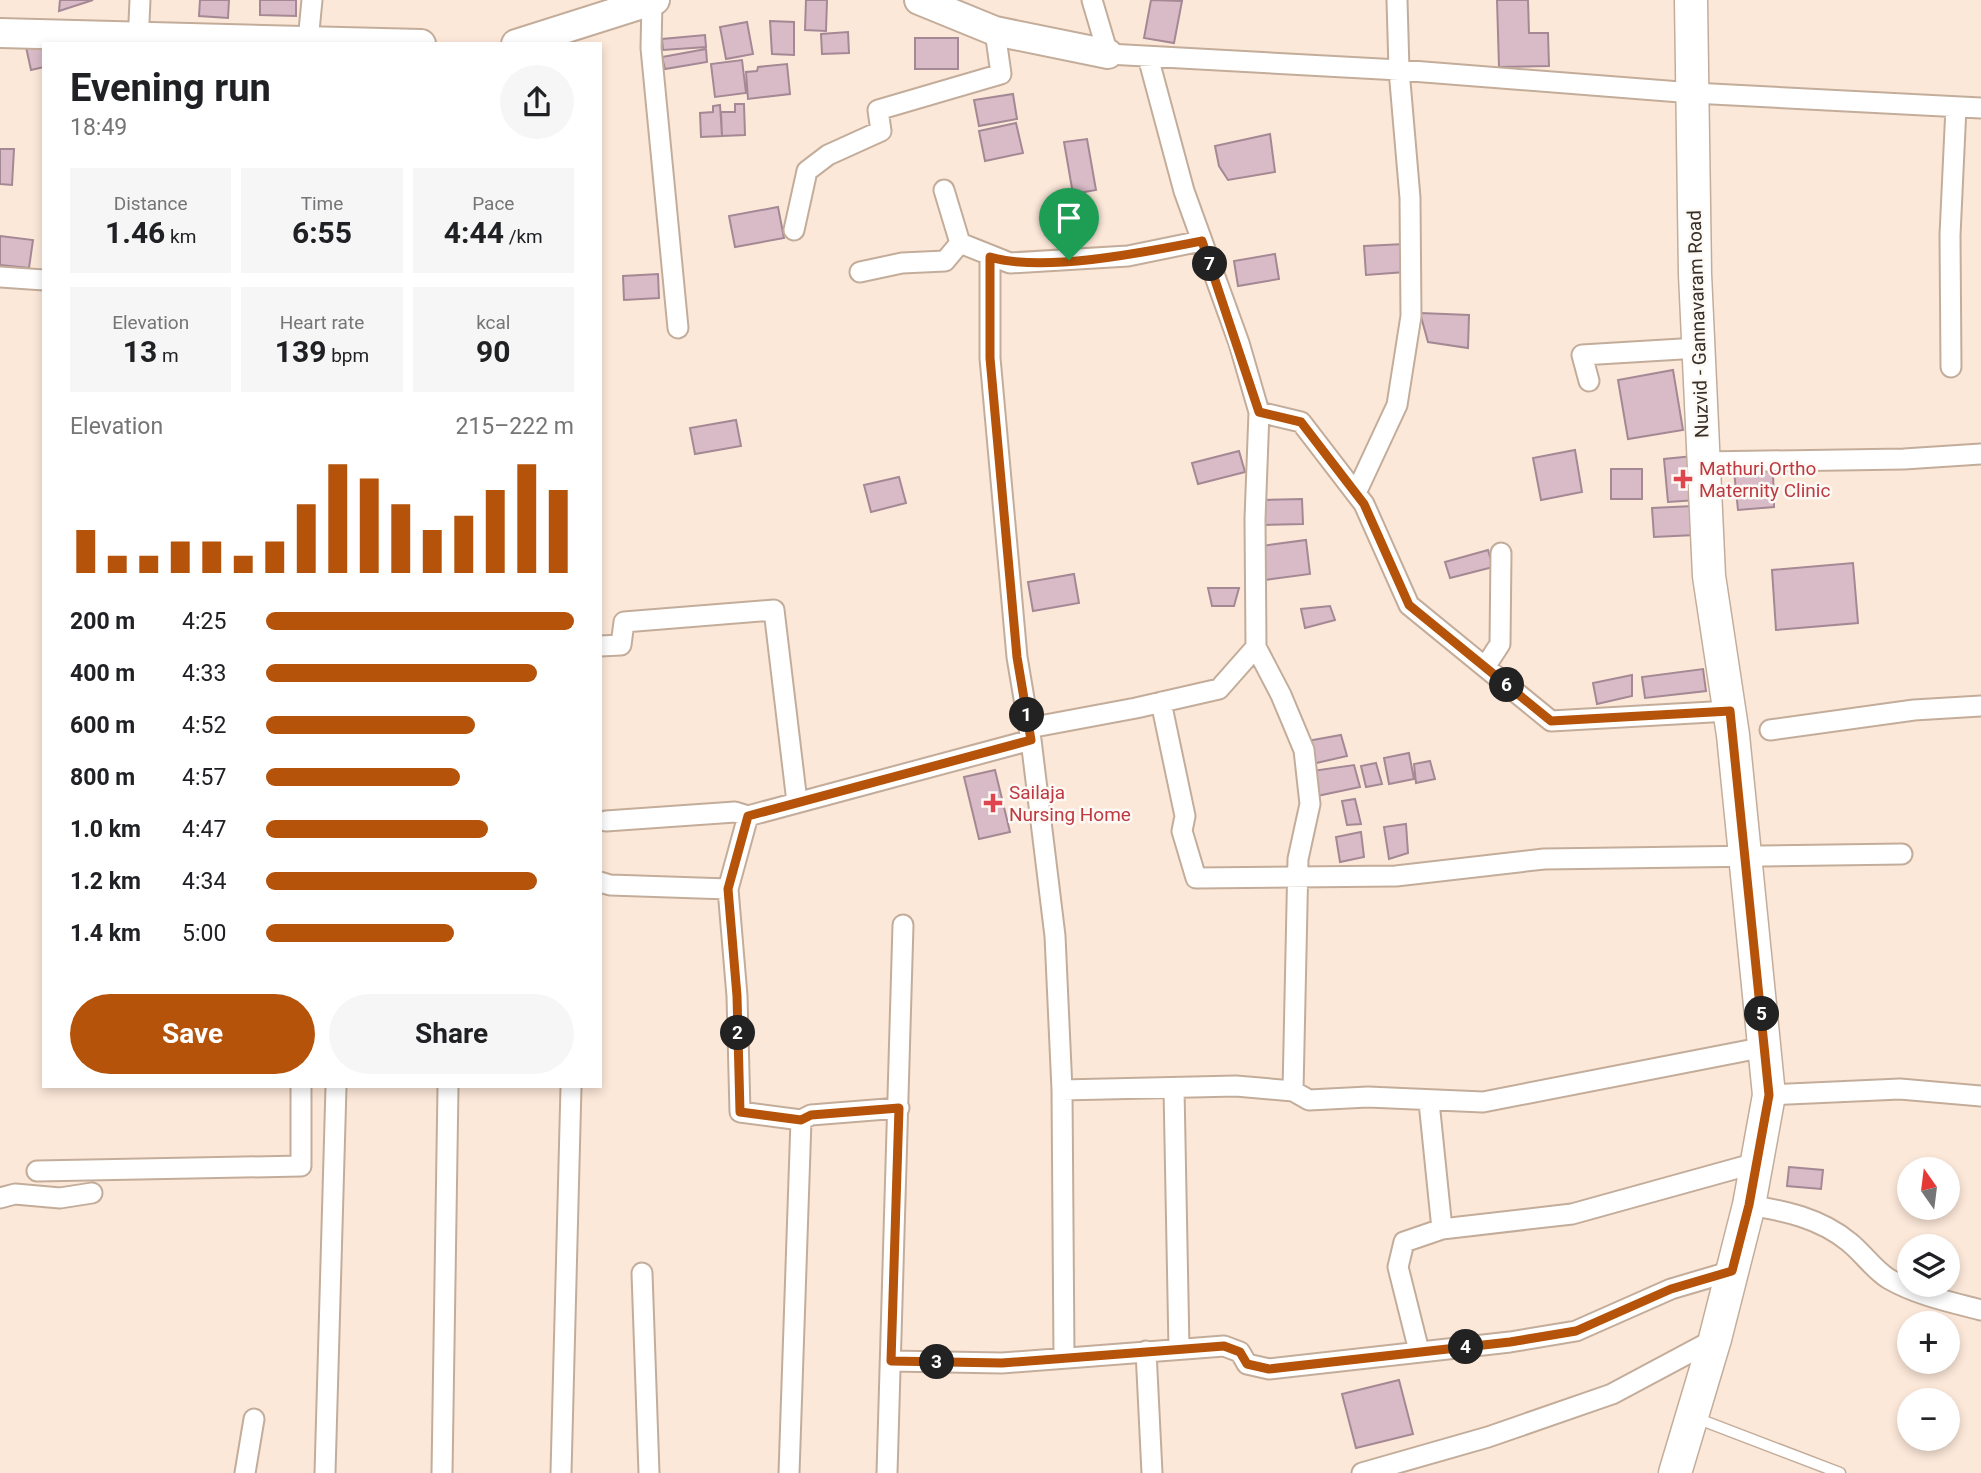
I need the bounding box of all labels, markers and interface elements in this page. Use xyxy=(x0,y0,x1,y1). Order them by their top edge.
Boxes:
button: share xyxy=(500,65,574,139)
text: Evening run xyxy=(70,66,271,110)
text: 18:49 xyxy=(70,114,127,141)
pin xyxy=(1039,188,1099,260)
text: Distance xyxy=(114,192,188,215)
text: Time xyxy=(301,192,343,215)
text: Pace xyxy=(472,192,514,215)
icon: arrive xyxy=(1050,199,1088,237)
street label: Nuzvid - Gannavaram Road xyxy=(1683,210,1713,438)
text: 1.46 xyxy=(105,215,165,250)
text: 6:55 xyxy=(292,215,352,250)
text: 4:44 xyxy=(444,215,504,250)
text: km xyxy=(165,225,196,248)
text: /km xyxy=(504,225,543,248)
pin: 7 xyxy=(1192,246,1228,282)
text: 7 xyxy=(1204,252,1215,275)
text: Elevation xyxy=(112,311,189,334)
text: Heart rate xyxy=(280,311,364,334)
text: kcal xyxy=(476,311,511,334)
text: 13 xyxy=(123,334,157,369)
text: 139 xyxy=(275,334,326,369)
text: 90 xyxy=(476,334,511,369)
text: m xyxy=(157,344,179,367)
text: bpm xyxy=(326,344,369,367)
text: Elevation xyxy=(70,413,163,440)
text: 215–222 m xyxy=(455,413,574,440)
place label: Mathuri Ortho Maternity Clinic xyxy=(1699,457,1830,502)
marker: Mathuri Ortho Maternity Clinic xyxy=(1673,469,1693,489)
text: 200 m xyxy=(70,608,135,635)
text: 4:25 xyxy=(182,608,226,635)
text: 400 m xyxy=(70,660,135,687)
text: 4:33 xyxy=(182,660,226,687)
pin: 6 xyxy=(1490,668,1524,702)
text: 6 xyxy=(1501,673,1512,696)
pin: 1 xyxy=(1010,698,1044,732)
text: 1 xyxy=(1021,703,1032,726)
text: 600 m xyxy=(70,712,135,739)
text: 4:52 xyxy=(182,712,226,739)
text: 800 m xyxy=(70,764,135,791)
text: 4:57 xyxy=(182,764,226,791)
place label: Sailaja Nursing Home xyxy=(1009,781,1131,826)
marker: Sailaja Nursing Home xyxy=(983,793,1003,813)
text: 1.0 km xyxy=(70,816,141,843)
text: 4:47 xyxy=(182,816,226,843)
text: 1.2 km xyxy=(70,868,141,895)
text: 4:34 xyxy=(182,868,226,895)
text: 1.4 km xyxy=(70,920,141,947)
text: 5:00 xyxy=(182,920,226,947)
button: Save xyxy=(70,994,315,1074)
button: Share xyxy=(329,994,574,1074)
pin: 5 xyxy=(1744,996,1780,1032)
text: 5 xyxy=(1756,1002,1767,1025)
pin: 2 xyxy=(720,1016,756,1050)
text: 2 xyxy=(732,1021,743,1044)
north arrow xyxy=(1897,1157,1960,1220)
map controls xyxy=(1897,1157,1960,1451)
button: layers xyxy=(1897,1234,1960,1297)
button: + xyxy=(1897,1311,1960,1374)
pin: 4 xyxy=(1448,1330,1484,1364)
text: 4 xyxy=(1460,1335,1471,1358)
pin: 3 xyxy=(920,1344,954,1380)
text: 3 xyxy=(931,1350,942,1373)
button: − xyxy=(1897,1388,1960,1451)

